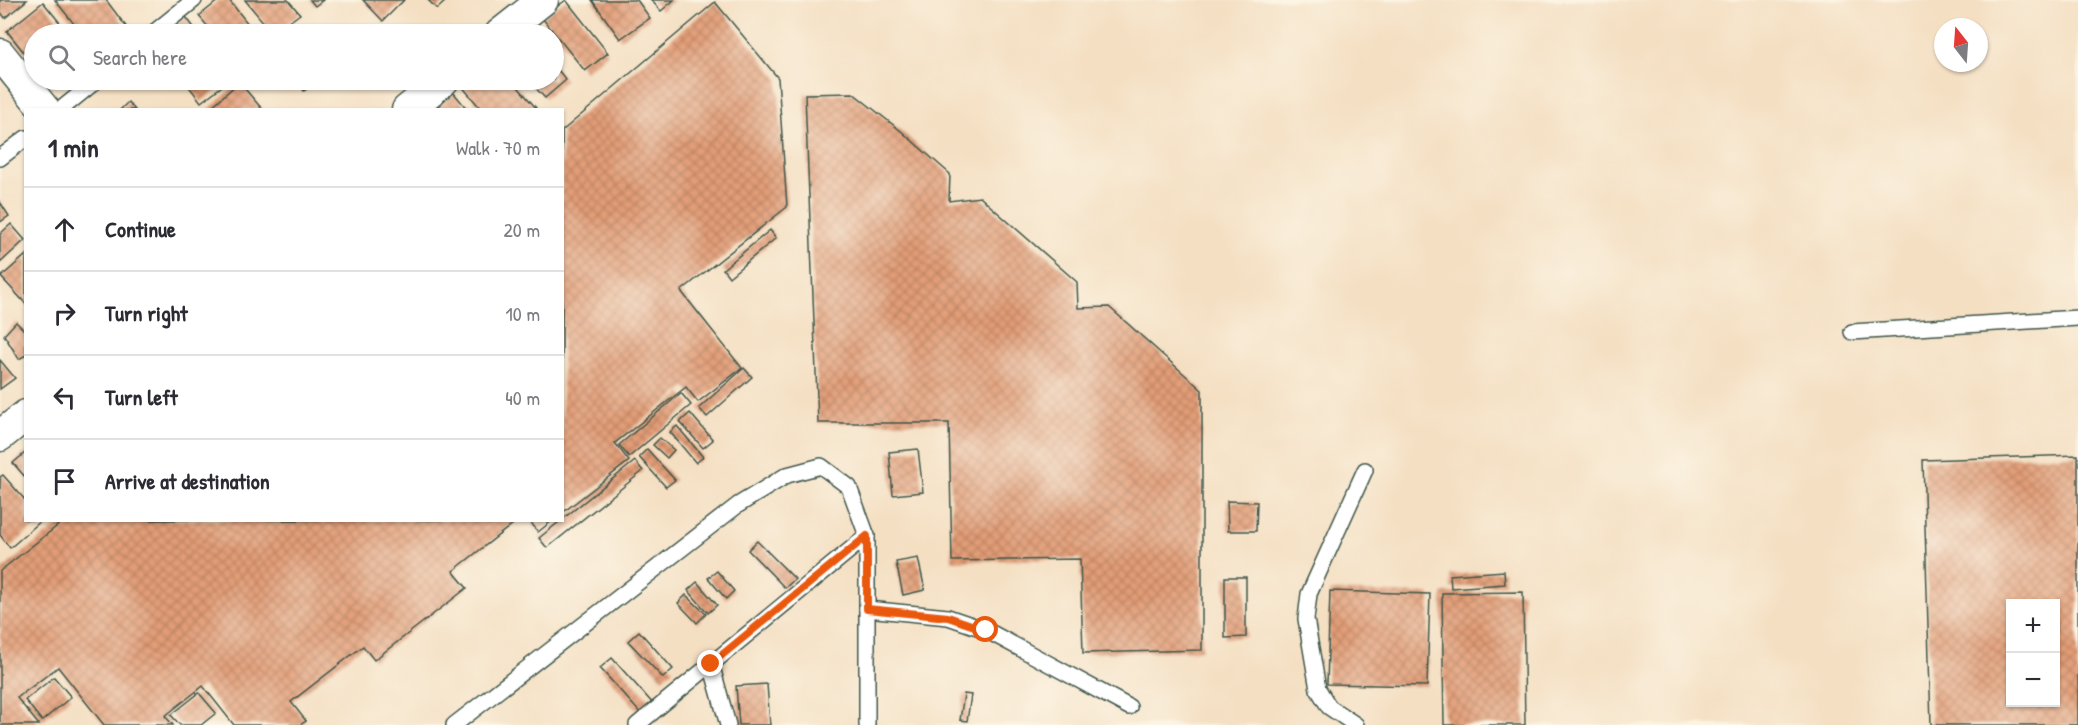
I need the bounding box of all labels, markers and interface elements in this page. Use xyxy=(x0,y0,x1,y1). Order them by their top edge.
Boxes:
north arrow xyxy=(1934,18,1988,72)
search box xyxy=(24,24,564,90)
icon: search xyxy=(45,41,78,74)
text: Search here xyxy=(93,42,187,72)
text: 1 min xyxy=(48,130,99,165)
text: Walk · 70 m xyxy=(456,134,540,161)
icon: ahead xyxy=(48,213,81,246)
text: Continue xyxy=(105,214,176,244)
text: 20 m xyxy=(503,216,540,243)
icon: right xyxy=(48,297,81,330)
text: Turn right xyxy=(105,298,188,328)
text: 10 m xyxy=(506,300,540,327)
icon: left xyxy=(48,381,81,414)
text: Turn left xyxy=(105,382,178,412)
text: 40 m xyxy=(505,384,540,411)
icon: arrive xyxy=(48,465,81,498)
text: Arrive at destination xyxy=(105,466,270,496)
map controls xyxy=(2006,599,2060,707)
button: + xyxy=(2006,599,2060,653)
route start xyxy=(972,616,998,642)
route end xyxy=(697,650,723,676)
button: − xyxy=(2006,653,2060,707)

